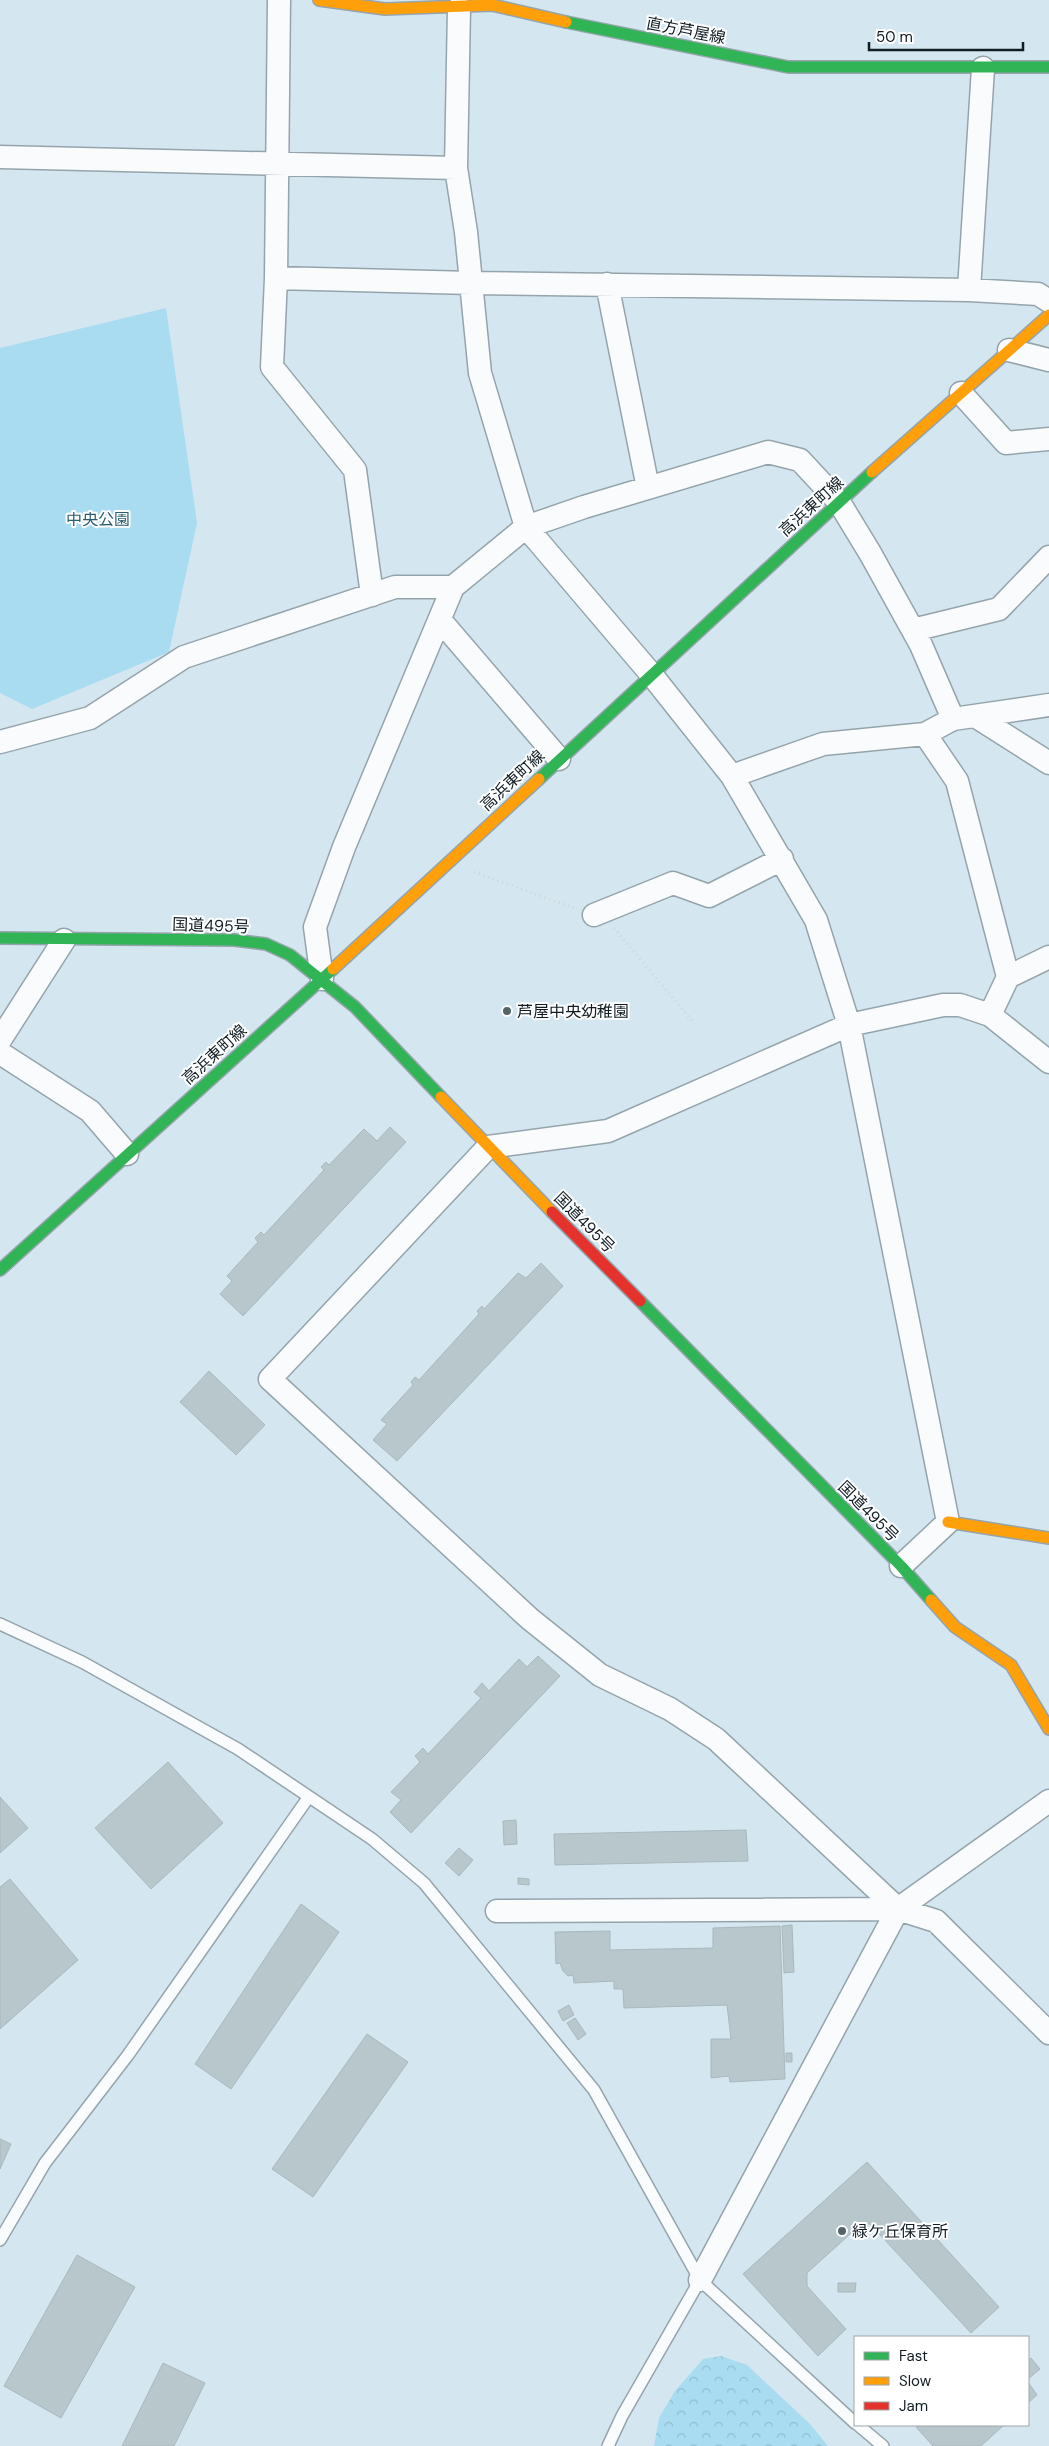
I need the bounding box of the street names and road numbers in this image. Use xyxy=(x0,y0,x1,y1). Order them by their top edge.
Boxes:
street label: 直方芦屋線 xyxy=(645,13,727,48)
street label: 高浜東町線 xyxy=(775,472,848,541)
street label: 高浜東町線 xyxy=(476,745,549,815)
street label: 国道495号 xyxy=(172,914,250,937)
street label: 高浜東町線 xyxy=(178,1020,251,1089)
street label: 国道495号 xyxy=(550,1188,619,1257)
street label: 国道495号 xyxy=(834,1477,903,1546)

